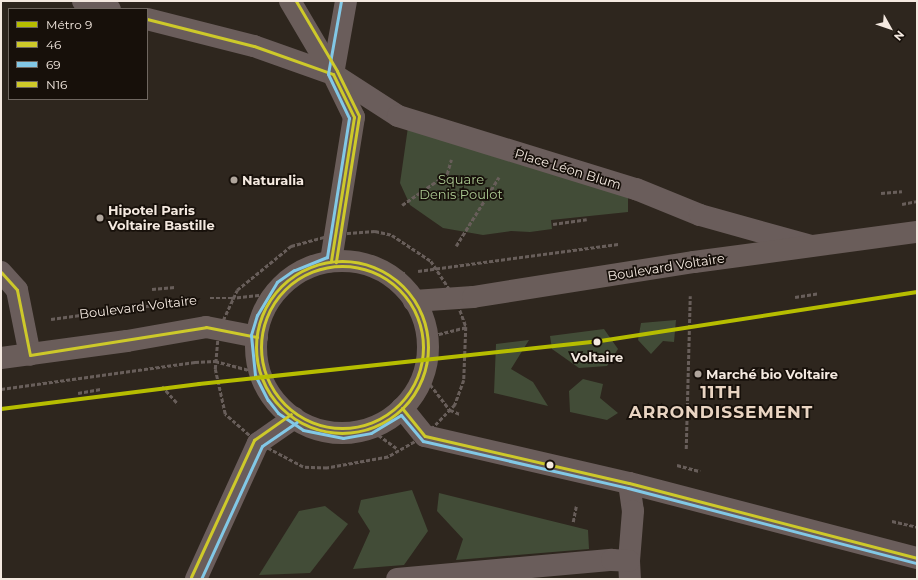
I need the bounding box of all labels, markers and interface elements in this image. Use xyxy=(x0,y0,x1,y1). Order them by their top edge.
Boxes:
legend xyxy=(8,8,148,100)
north arrow xyxy=(870,8,910,48)
text: Métro 9 xyxy=(46,17,92,32)
text: N xyxy=(891,28,907,44)
text: 46 xyxy=(46,37,61,52)
text: 69 xyxy=(46,57,61,72)
text: N16 xyxy=(46,77,67,92)
street label: Place Léon Blum xyxy=(513,145,623,193)
place label: Naturalia xyxy=(242,172,304,188)
park label: Square Denis Poulot xyxy=(419,172,503,203)
marker: Naturalia xyxy=(229,175,239,185)
place label: Hipotel Paris Voltaire Bastille xyxy=(108,203,215,234)
marker: Hipotel Paris Voltaire Bastille xyxy=(95,213,105,223)
street label: Boulevard Voltaire xyxy=(606,250,726,284)
street label: Boulevard Voltaire xyxy=(78,292,198,322)
marker: Voltaire xyxy=(591,336,603,348)
place label: Voltaire xyxy=(571,349,623,365)
place label: Marché bio Voltaire xyxy=(706,366,838,382)
marker: Marché bio Voltaire xyxy=(693,369,703,379)
district label: 11TH ARRONDISSEMENT xyxy=(629,383,813,423)
unlabelled marker xyxy=(545,460,555,470)

